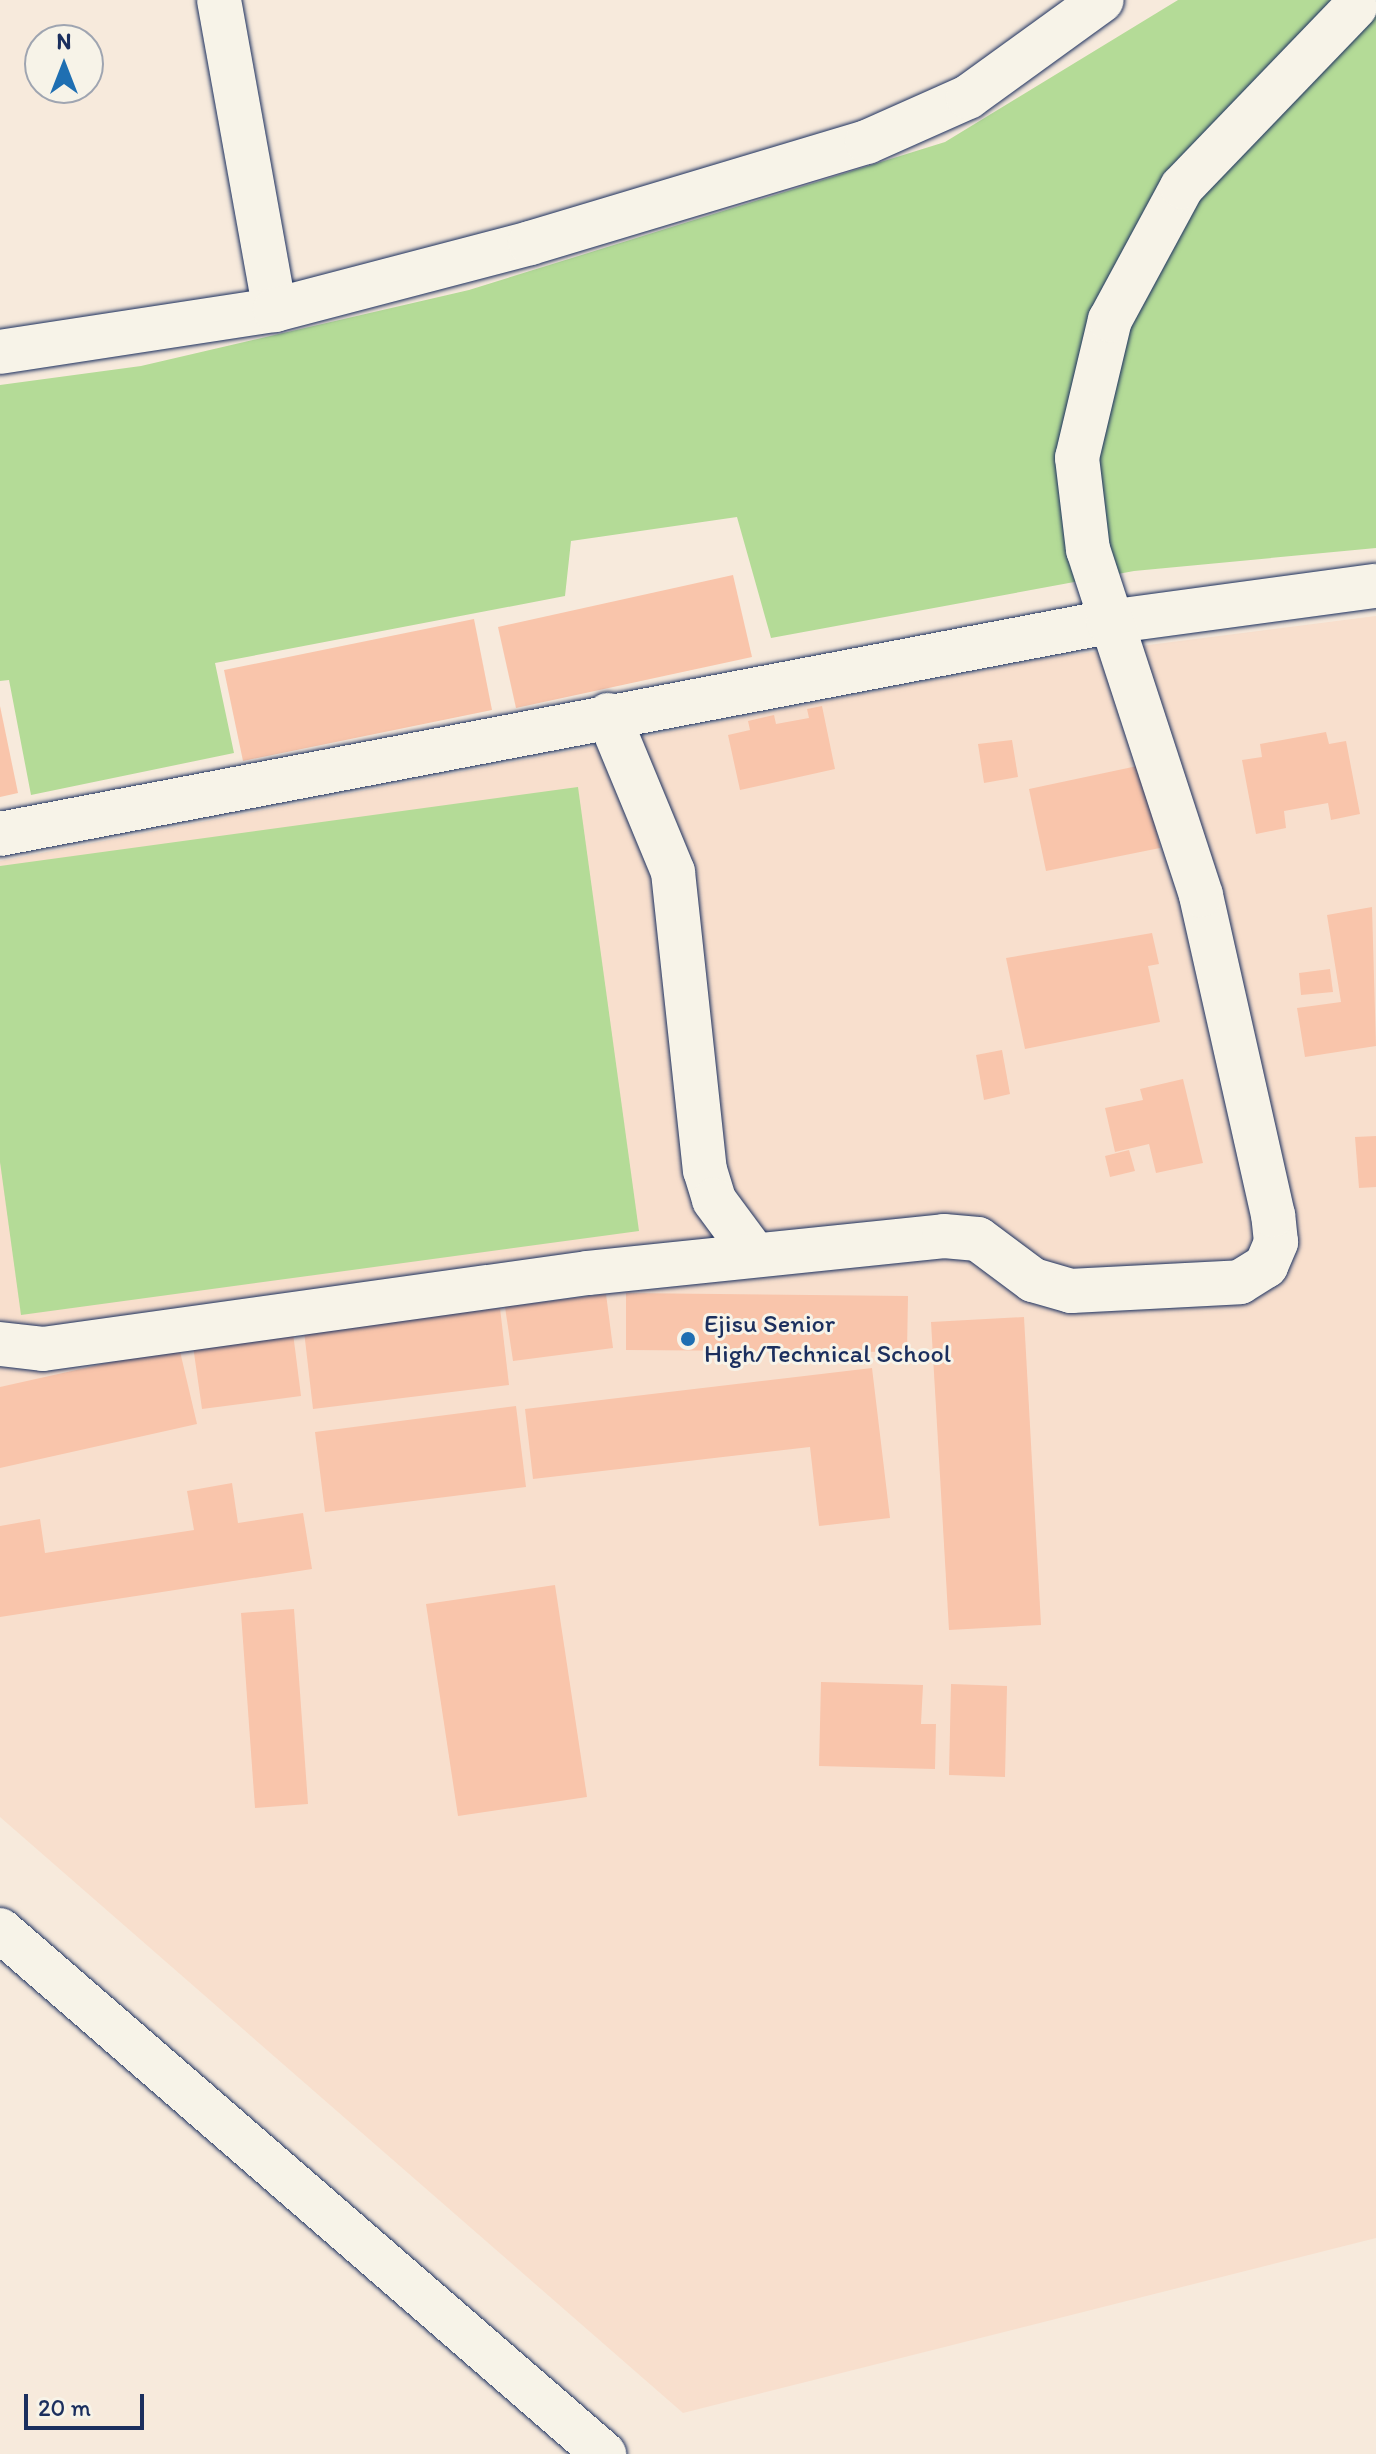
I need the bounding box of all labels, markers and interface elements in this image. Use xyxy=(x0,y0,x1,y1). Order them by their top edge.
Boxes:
north arrow xyxy=(24,24,104,104)
text: N xyxy=(57,28,71,55)
place label: Ejisu Senior High/Technical School xyxy=(704,1308,950,1370)
marker: Ejisu Senior High/Technical School xyxy=(679,1330,697,1348)
scale bar xyxy=(28,2378,148,2428)
text: 20 m xyxy=(38,2393,91,2422)

